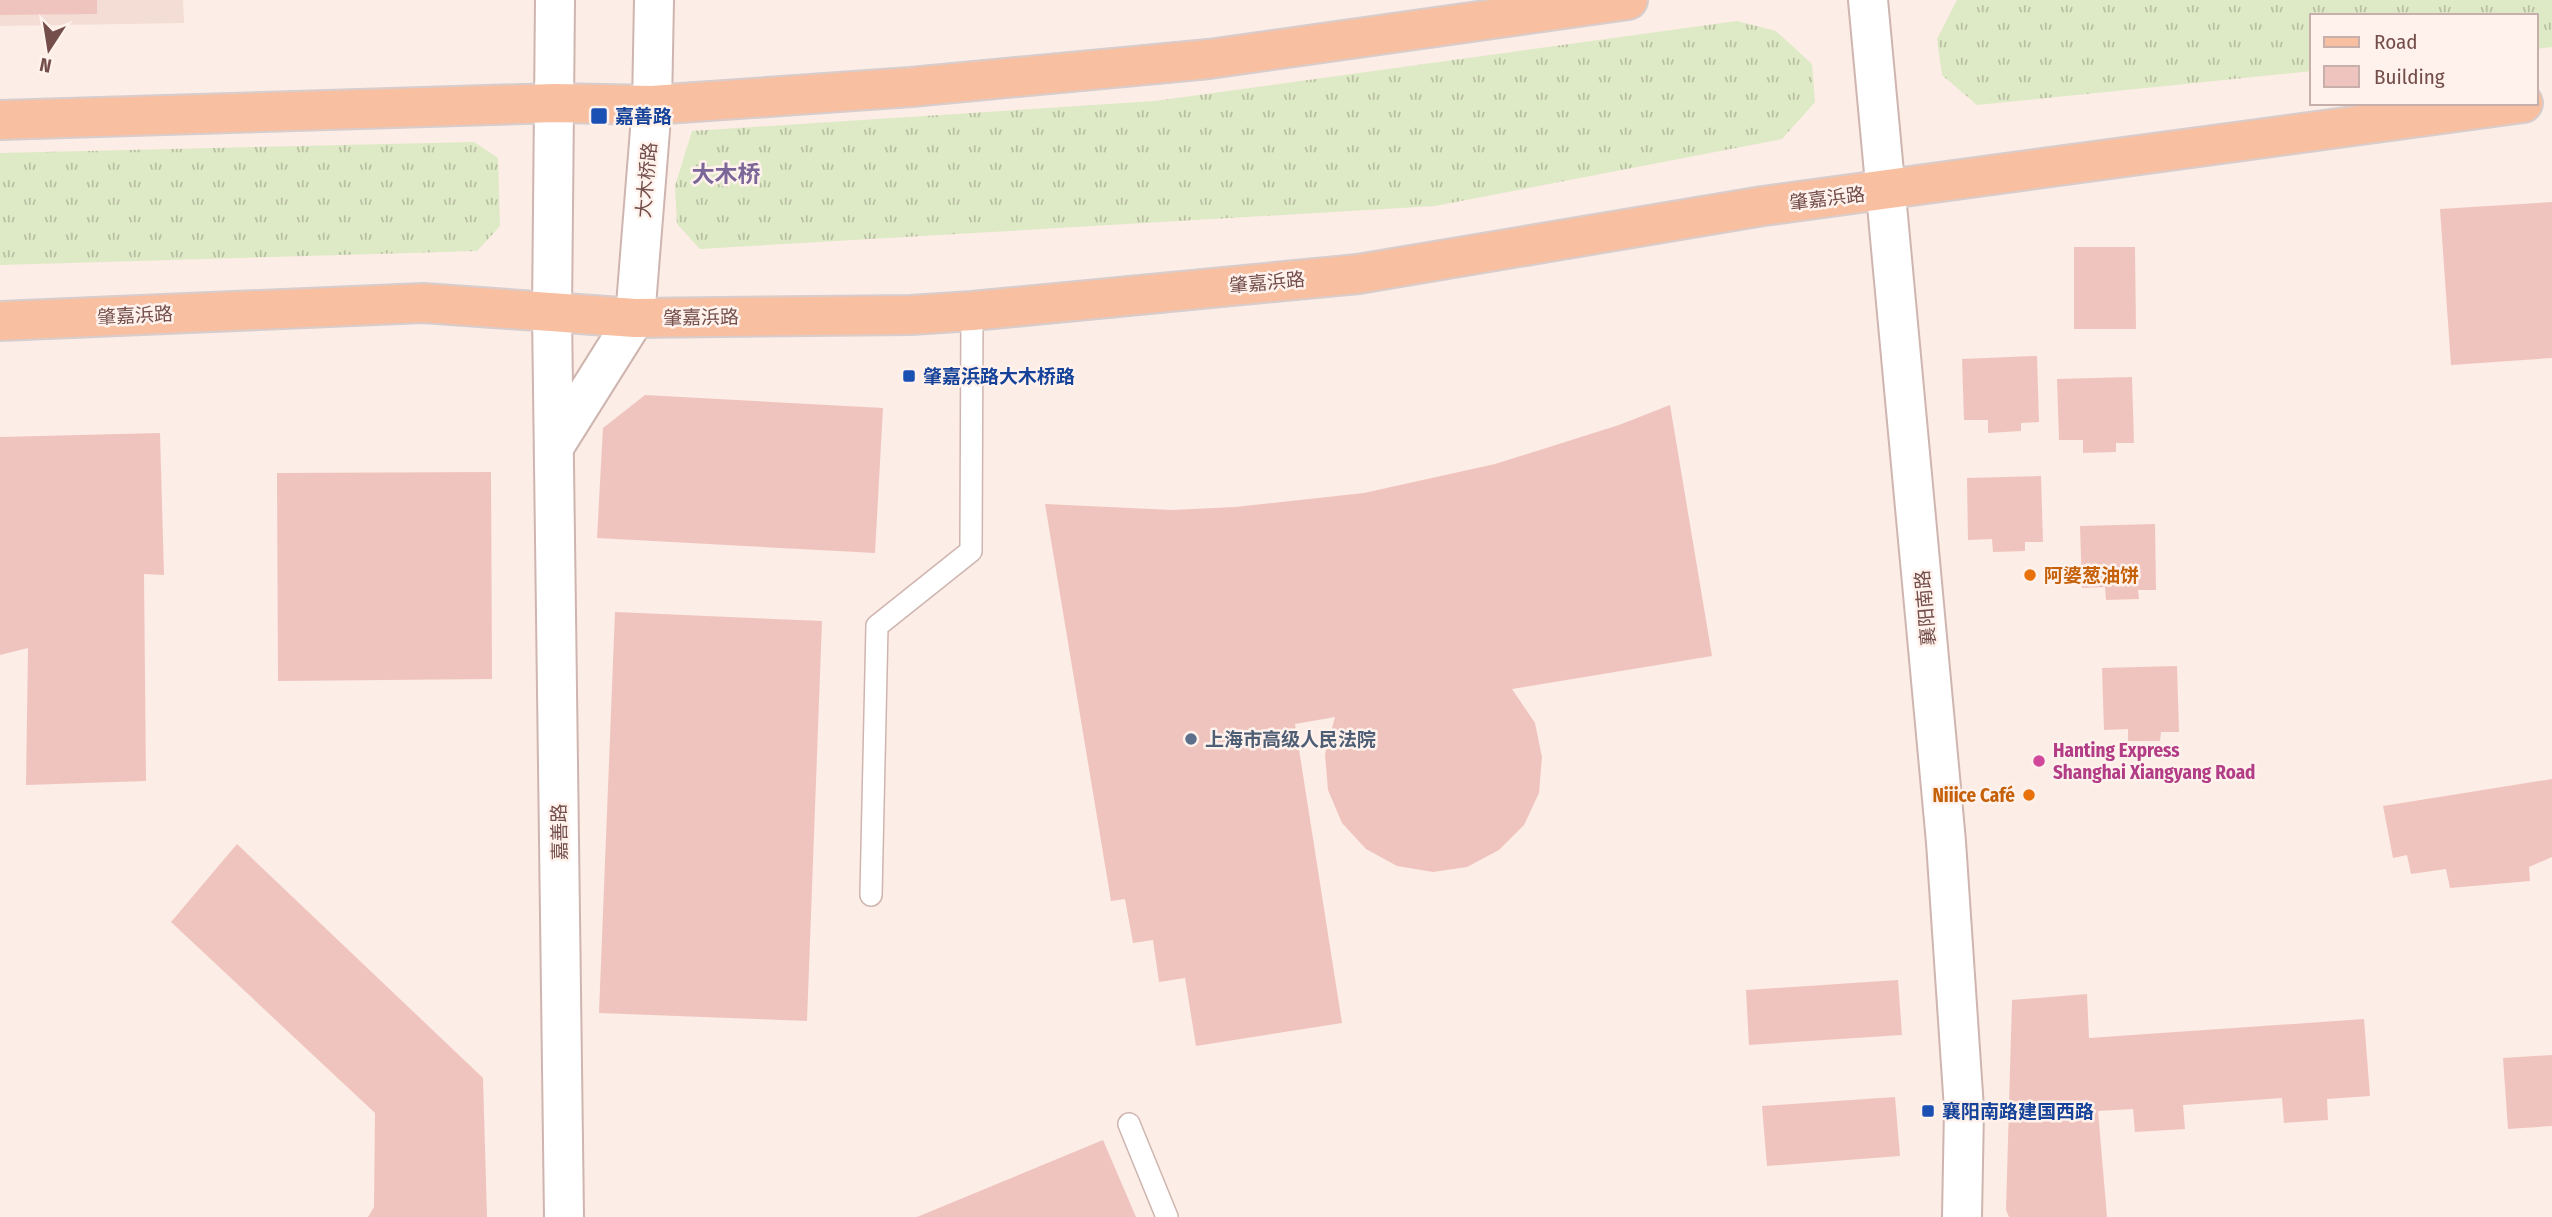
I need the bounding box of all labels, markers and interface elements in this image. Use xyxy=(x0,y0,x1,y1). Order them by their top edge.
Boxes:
north arrow xyxy=(14,14,84,84)
legend xyxy=(2310,14,2538,105)
text: Road xyxy=(2374,29,2418,55)
text: N xyxy=(38,53,54,78)
text: Building xyxy=(2374,64,2445,90)
place label: 嘉善路 xyxy=(615,105,672,128)
marker: 嘉善路 xyxy=(589,106,609,126)
street label: 大木桥路 xyxy=(632,141,661,219)
district label: 大木桥 xyxy=(692,160,761,188)
street label: 肇嘉浜路 xyxy=(1788,182,1866,215)
street label: 肇嘉浜路 xyxy=(1228,268,1306,297)
street label: 肇嘉浜路 xyxy=(96,302,174,329)
street label: 肇嘉浜路 xyxy=(663,305,739,330)
place label: 肇嘉浜路大木桥路 xyxy=(923,365,1075,388)
marker: 肇嘉浜路大木桥路 xyxy=(901,368,917,384)
place label: 阿婆葱油饼 xyxy=(2044,564,2139,587)
marker: 阿婆葱油饼 xyxy=(2022,567,2038,583)
street label: 襄阳南路 xyxy=(1911,569,1940,647)
place label: 上海市高级人民法院 xyxy=(1205,728,1376,751)
marker: 上海市高级人民法院 xyxy=(1183,731,1199,747)
place label: Hanting Express Shanghai Xiangyang Road xyxy=(2053,739,2255,784)
marker: Hanting Express Shanghai Xiangyang Road xyxy=(2031,753,2047,769)
place label: Niiice Café xyxy=(1932,784,2015,807)
marker: Niiice Café xyxy=(2021,787,2037,803)
street label: 嘉善路 xyxy=(548,803,571,861)
place label: 襄阳南路建国西路 xyxy=(1942,1100,2094,1123)
marker: 襄阳南路建国西路 xyxy=(1920,1103,1936,1119)

